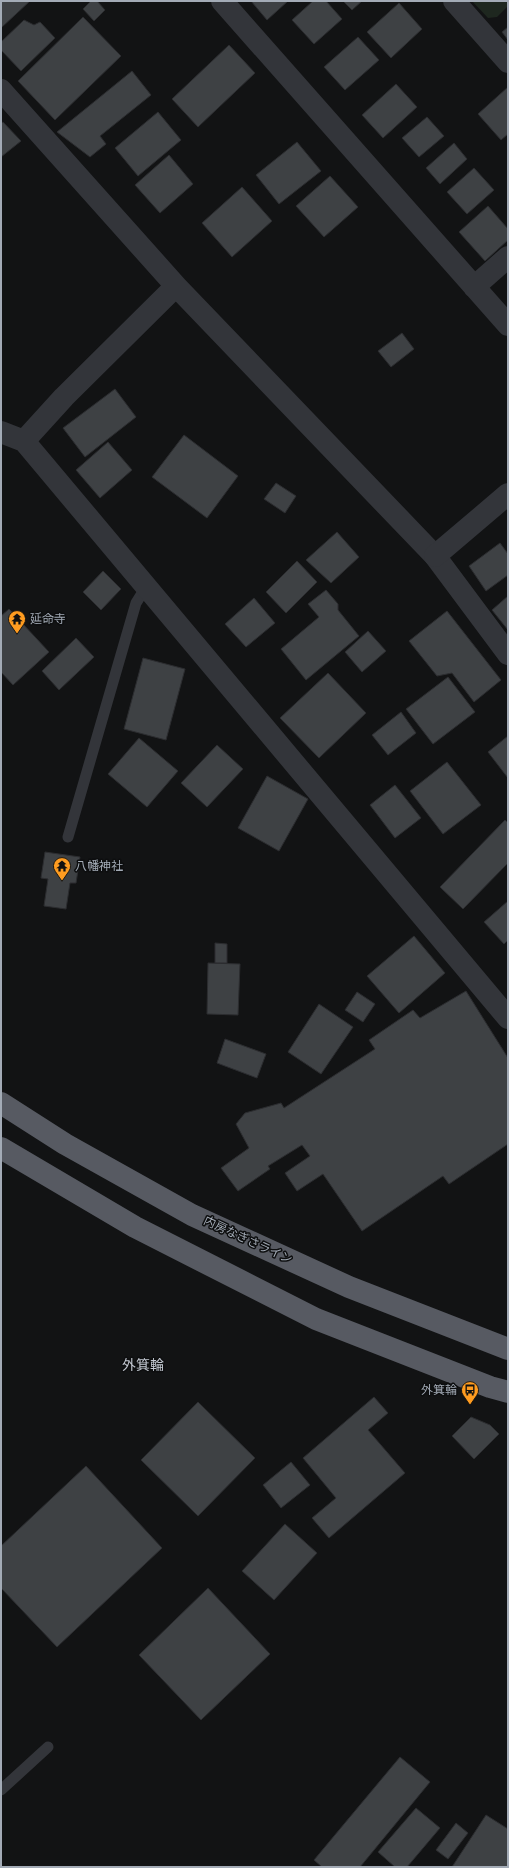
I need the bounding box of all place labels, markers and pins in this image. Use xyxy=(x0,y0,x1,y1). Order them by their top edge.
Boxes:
temple icon: 延命寺 xyxy=(7,609,27,634)
place label: 延命寺 xyxy=(30,611,66,626)
temple icon: 八幡神社 xyxy=(52,856,72,881)
place label: 八幡神社 xyxy=(75,858,123,873)
bus stop icon: 外箕輪 xyxy=(460,1380,480,1405)
place label: 外箕輪 xyxy=(421,1382,457,1397)

